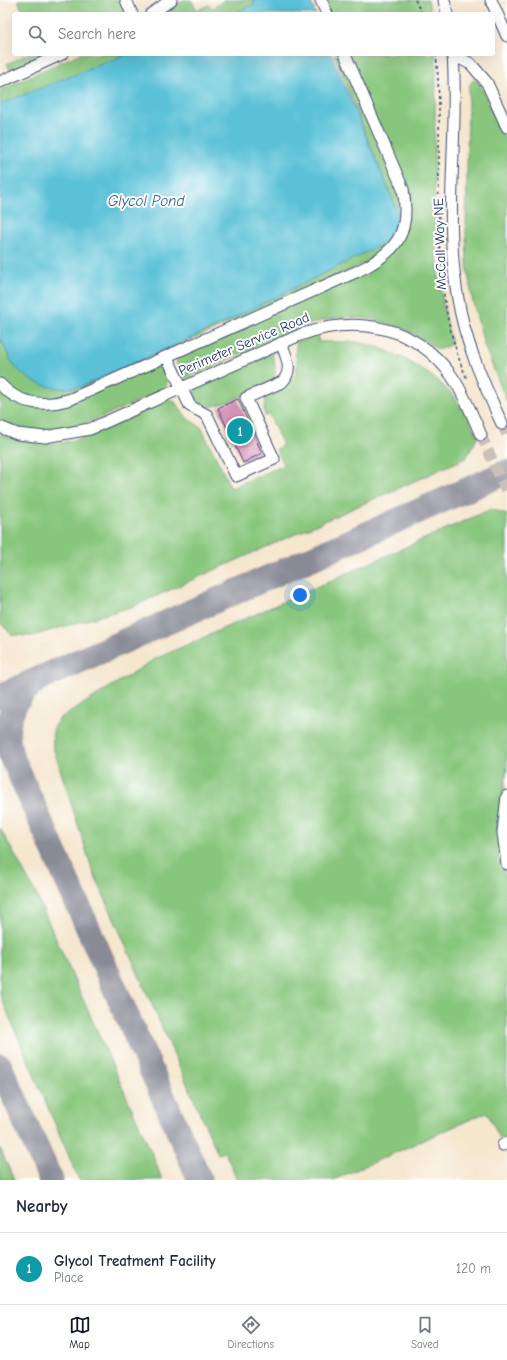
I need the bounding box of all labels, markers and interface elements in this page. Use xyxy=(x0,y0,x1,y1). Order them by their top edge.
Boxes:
search box xyxy=(12,12,495,56)
icon: search xyxy=(26,23,48,45)
text: Search here xyxy=(58,25,136,43)
water label: Glycol Pond xyxy=(108,192,185,210)
street label: McCall Way NE xyxy=(430,198,450,290)
street label: Perimeter Service Road xyxy=(176,309,312,379)
pin: 1 xyxy=(227,416,253,446)
your location xyxy=(290,585,310,605)
text: Nearby xyxy=(16,1197,67,1216)
text: Glycol Treatment Facility xyxy=(54,1252,216,1270)
text: 1 xyxy=(26,1261,32,1276)
text: 120 m xyxy=(456,1261,491,1276)
text: Place xyxy=(54,1270,84,1285)
tab: Map xyxy=(69,1314,91,1351)
tab: Directions xyxy=(228,1314,274,1351)
tab: Saved xyxy=(411,1314,438,1351)

